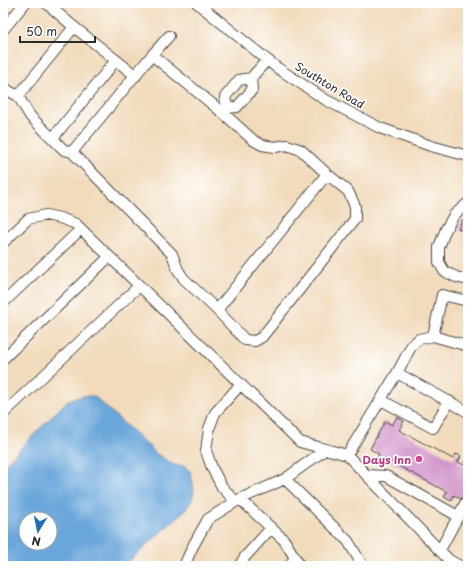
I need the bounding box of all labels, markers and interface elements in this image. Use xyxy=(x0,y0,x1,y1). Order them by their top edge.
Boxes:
scale bar xyxy=(20,18,95,44)
text: 50 m xyxy=(26,22,57,40)
street label: Southton Road xyxy=(292,58,368,112)
place label: Days Inn xyxy=(363,451,411,468)
marker: Days Inn xyxy=(414,454,424,464)
north arrow xyxy=(18,511,58,551)
text: N xyxy=(30,532,42,550)

